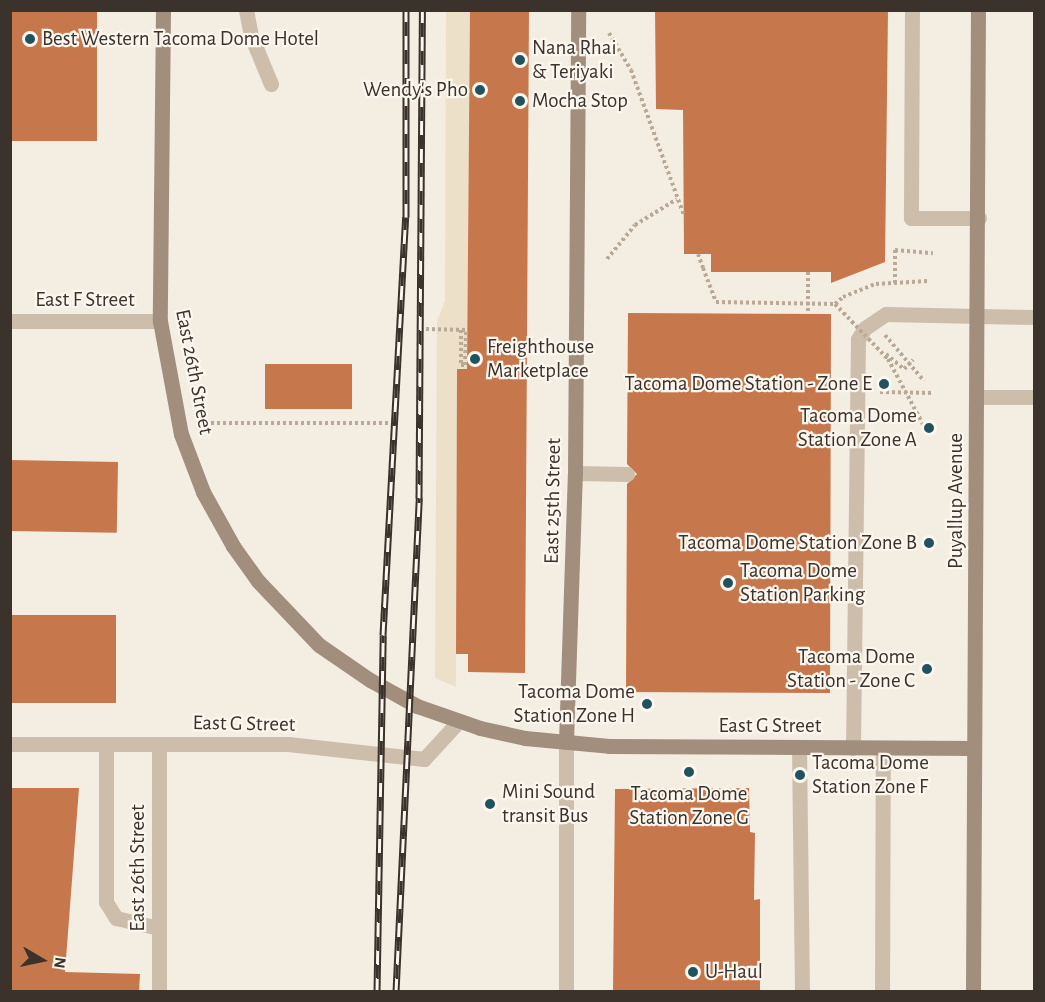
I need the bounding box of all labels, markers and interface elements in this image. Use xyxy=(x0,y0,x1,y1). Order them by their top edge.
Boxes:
place label: Best Western Tacoma Dome Hotel xyxy=(42,26,319,52)
marker: Best Western Tacoma Dome Hotel xyxy=(23,32,37,46)
place label: Nana Rhai & Teriyaki xyxy=(532,35,617,85)
marker: Nana Rhai & Teriyaki xyxy=(513,53,527,67)
place label: Wendy's Pho xyxy=(363,77,468,103)
marker: Wendy's Pho xyxy=(473,83,487,97)
place label: Mocha Stop xyxy=(532,88,628,114)
marker: Mocha Stop xyxy=(513,94,527,108)
street label: East F Street xyxy=(35,287,135,313)
street label: East 26th Street xyxy=(169,307,219,437)
place label: Freighthouse Marketplace xyxy=(487,334,594,384)
marker: Freighthouse Marketplace xyxy=(468,352,482,366)
place label: Tacoma Dome Station - Zone E xyxy=(625,371,872,397)
marker: Tacoma Dome Station - Zone E xyxy=(877,377,891,391)
place label: Tacoma Dome Station Zone A xyxy=(798,403,917,453)
marker: Tacoma Dome Station Zone A xyxy=(922,421,936,435)
street label: Puyallup Avenue xyxy=(943,433,969,569)
street label: East 25th Street xyxy=(539,438,567,564)
place label: Tacoma Dome Station Zone B xyxy=(678,530,917,556)
marker: Tacoma Dome Station Zone B xyxy=(922,536,936,550)
place label: Tacoma Dome Station Parking xyxy=(740,558,865,608)
marker: Tacoma Dome Station Parking xyxy=(721,576,735,590)
place label: Tacoma Dome Station - Zone C xyxy=(787,644,915,694)
marker: Tacoma Dome Station - Zone C xyxy=(920,662,934,676)
place label: Tacoma Dome Station Zone H xyxy=(514,679,635,729)
marker: Tacoma Dome Station Zone H xyxy=(640,697,654,711)
street label: East G Street xyxy=(192,711,296,737)
street label: East G Street xyxy=(719,713,821,739)
place label: Tacoma Dome Station Zone F xyxy=(812,750,929,800)
marker: Tacoma Dome Station Zone G xyxy=(682,765,696,779)
marker: Tacoma Dome Station Zone F xyxy=(793,768,807,782)
place label: Mini Sound transit Bus xyxy=(502,779,595,829)
place label: Tacoma Dome Station Zone G xyxy=(629,781,749,831)
marker: Mini Sound transit Bus xyxy=(483,797,497,811)
street label: East 26th Street xyxy=(125,804,151,932)
north arrow xyxy=(12,930,72,990)
text: N xyxy=(51,956,69,970)
place label: U-Haul xyxy=(705,959,763,985)
marker: U-Haul xyxy=(686,965,700,979)

